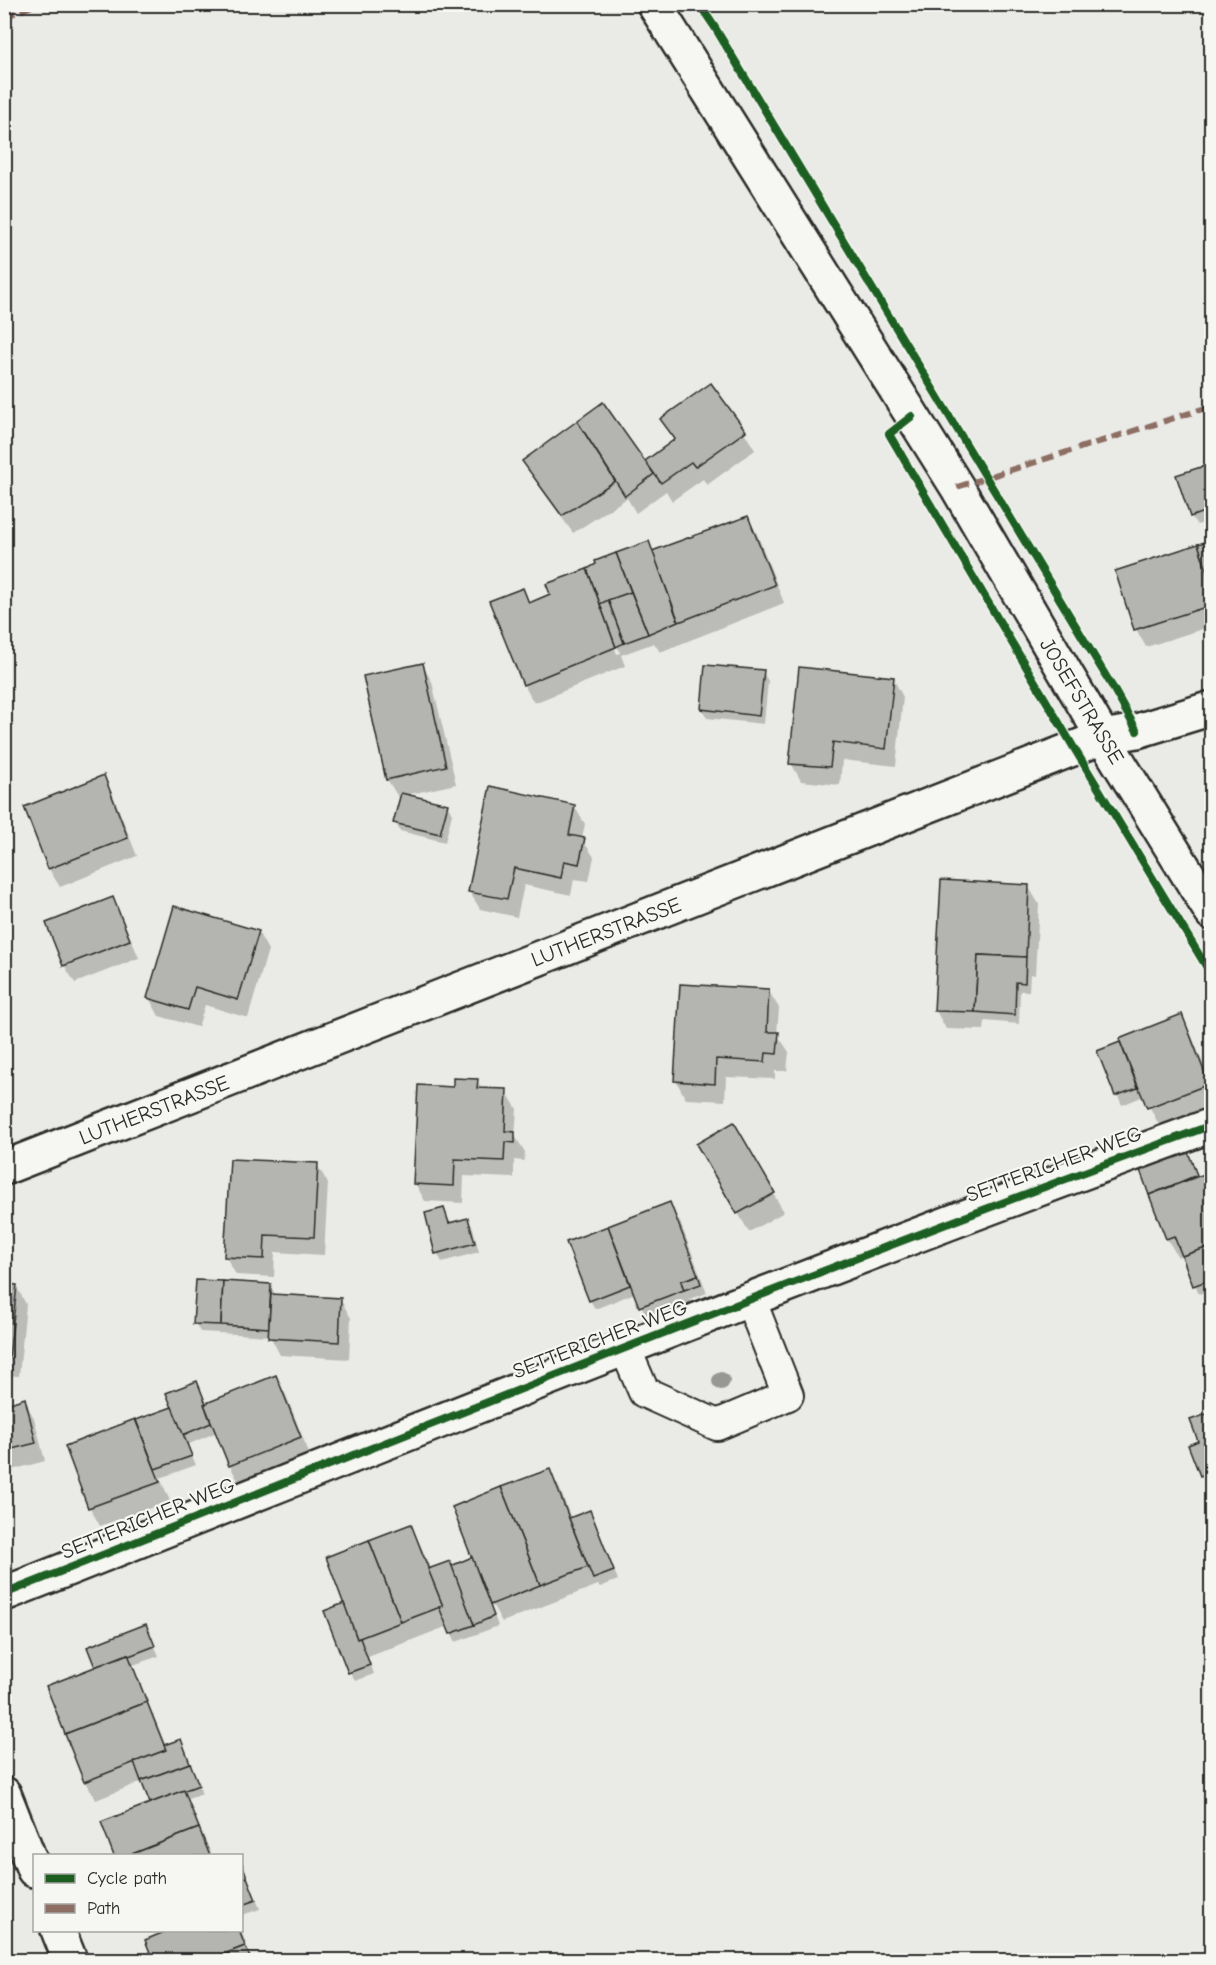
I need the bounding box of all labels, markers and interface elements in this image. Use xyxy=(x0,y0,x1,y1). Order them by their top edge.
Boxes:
street label: JOSEFSTRASSE xyxy=(1035,634,1129,768)
street label: LUTHERSTRASSE xyxy=(528,892,684,972)
street label: LUTHERSTRASSE xyxy=(76,1070,232,1150)
street label: SETTERICHER WEG xyxy=(963,1121,1145,1207)
street label: SETTERICHER WEG xyxy=(509,1295,691,1383)
street label: SETTERICHER WEG xyxy=(58,1472,238,1564)
legend xyxy=(33,1854,243,1932)
text: Cycle path xyxy=(87,1868,167,1889)
text: Path xyxy=(87,1898,120,1919)

